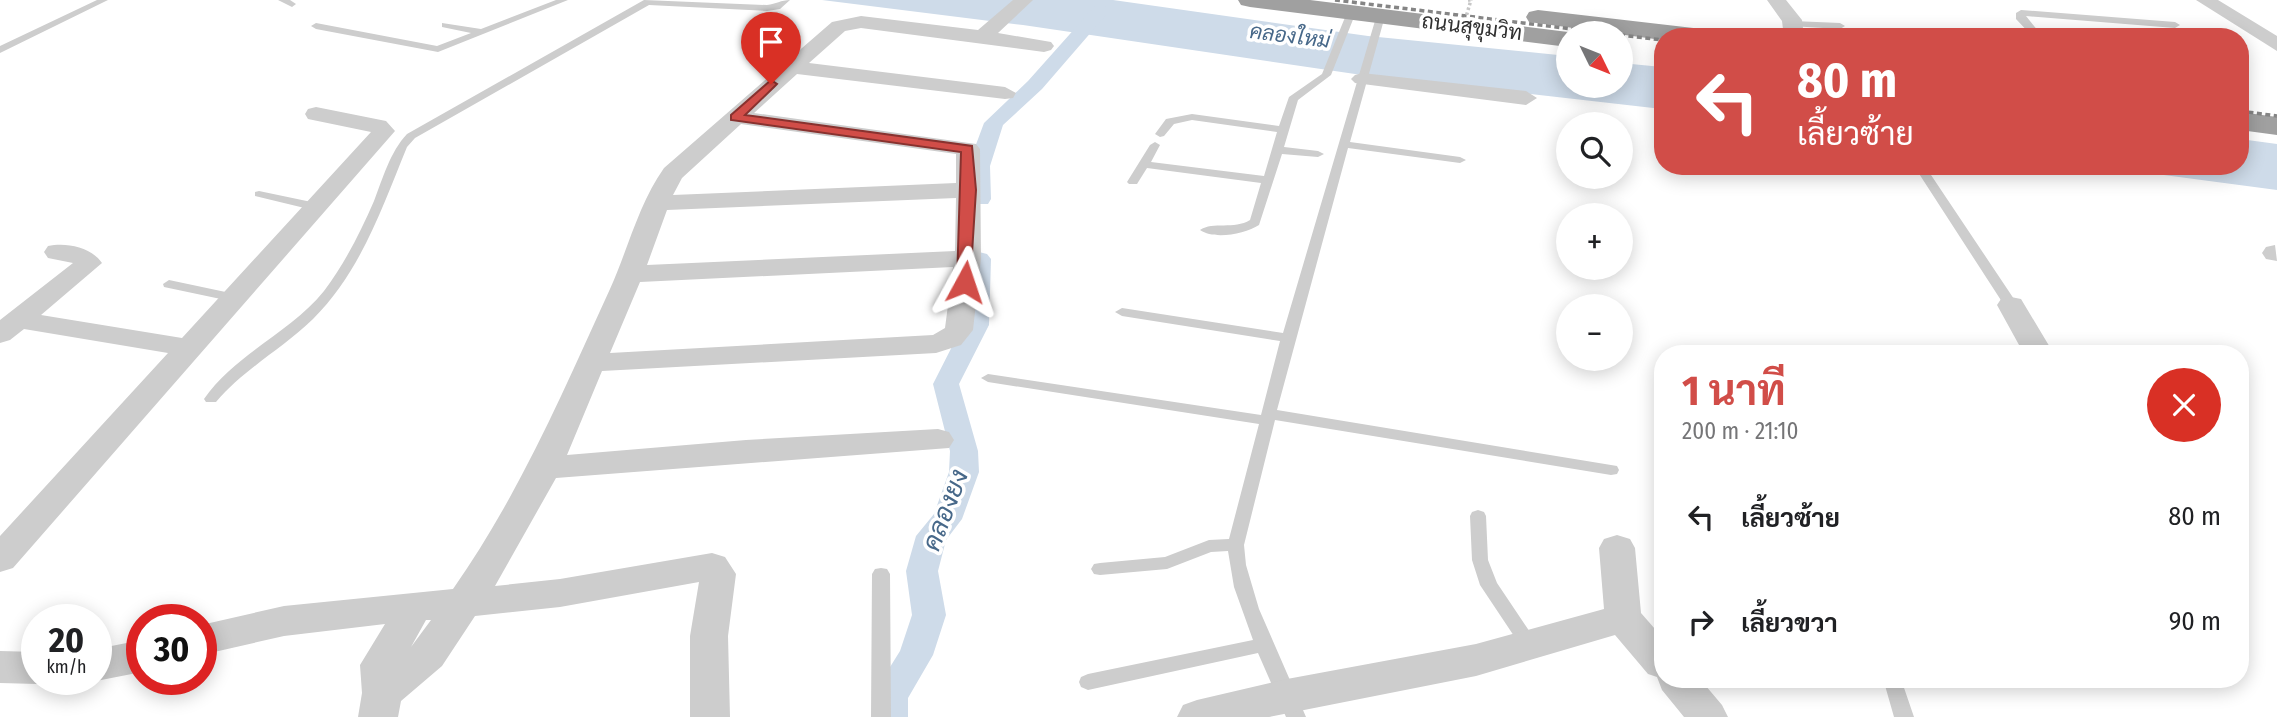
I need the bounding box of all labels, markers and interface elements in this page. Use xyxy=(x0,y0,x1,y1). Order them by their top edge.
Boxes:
street label: ถนนสุขุมวิท xyxy=(1420,8,1524,47)
pin xyxy=(741,12.0,801,84)
water label: คลองใหม่ xyxy=(1248,18,1333,54)
north arrow xyxy=(1556,21,1633,98)
map controls xyxy=(1556,21,1633,371)
icon: arrive xyxy=(752,23,790,61)
text: 80 m xyxy=(1797,51,1897,110)
icon: left xyxy=(1682,56,1773,147)
button: search xyxy=(1556,112,1633,189)
text: เลี้ยวซ้าย xyxy=(1797,115,1914,153)
button: + xyxy=(1556,203,1633,280)
position arrow xyxy=(928,245,1002,319)
button: − xyxy=(1556,294,1633,371)
text: 1 นาที xyxy=(1682,366,1786,416)
button: close xyxy=(2147,368,2221,442)
text: 200 m · 21:10 xyxy=(1682,417,1798,445)
water label: คลองยง xyxy=(916,465,975,555)
icon: left xyxy=(1682,498,1720,536)
text: 80 m xyxy=(2168,501,2221,532)
text: เลี้ยวซ้าย xyxy=(1741,503,1840,534)
icon: right xyxy=(1682,603,1720,641)
speed limit sign: 30 xyxy=(126,604,217,695)
text: 90 m xyxy=(2169,606,2221,637)
text: เลี้ยวขวา xyxy=(1741,608,1838,639)
text: 20 xyxy=(49,619,84,661)
text: km/h xyxy=(46,656,87,678)

